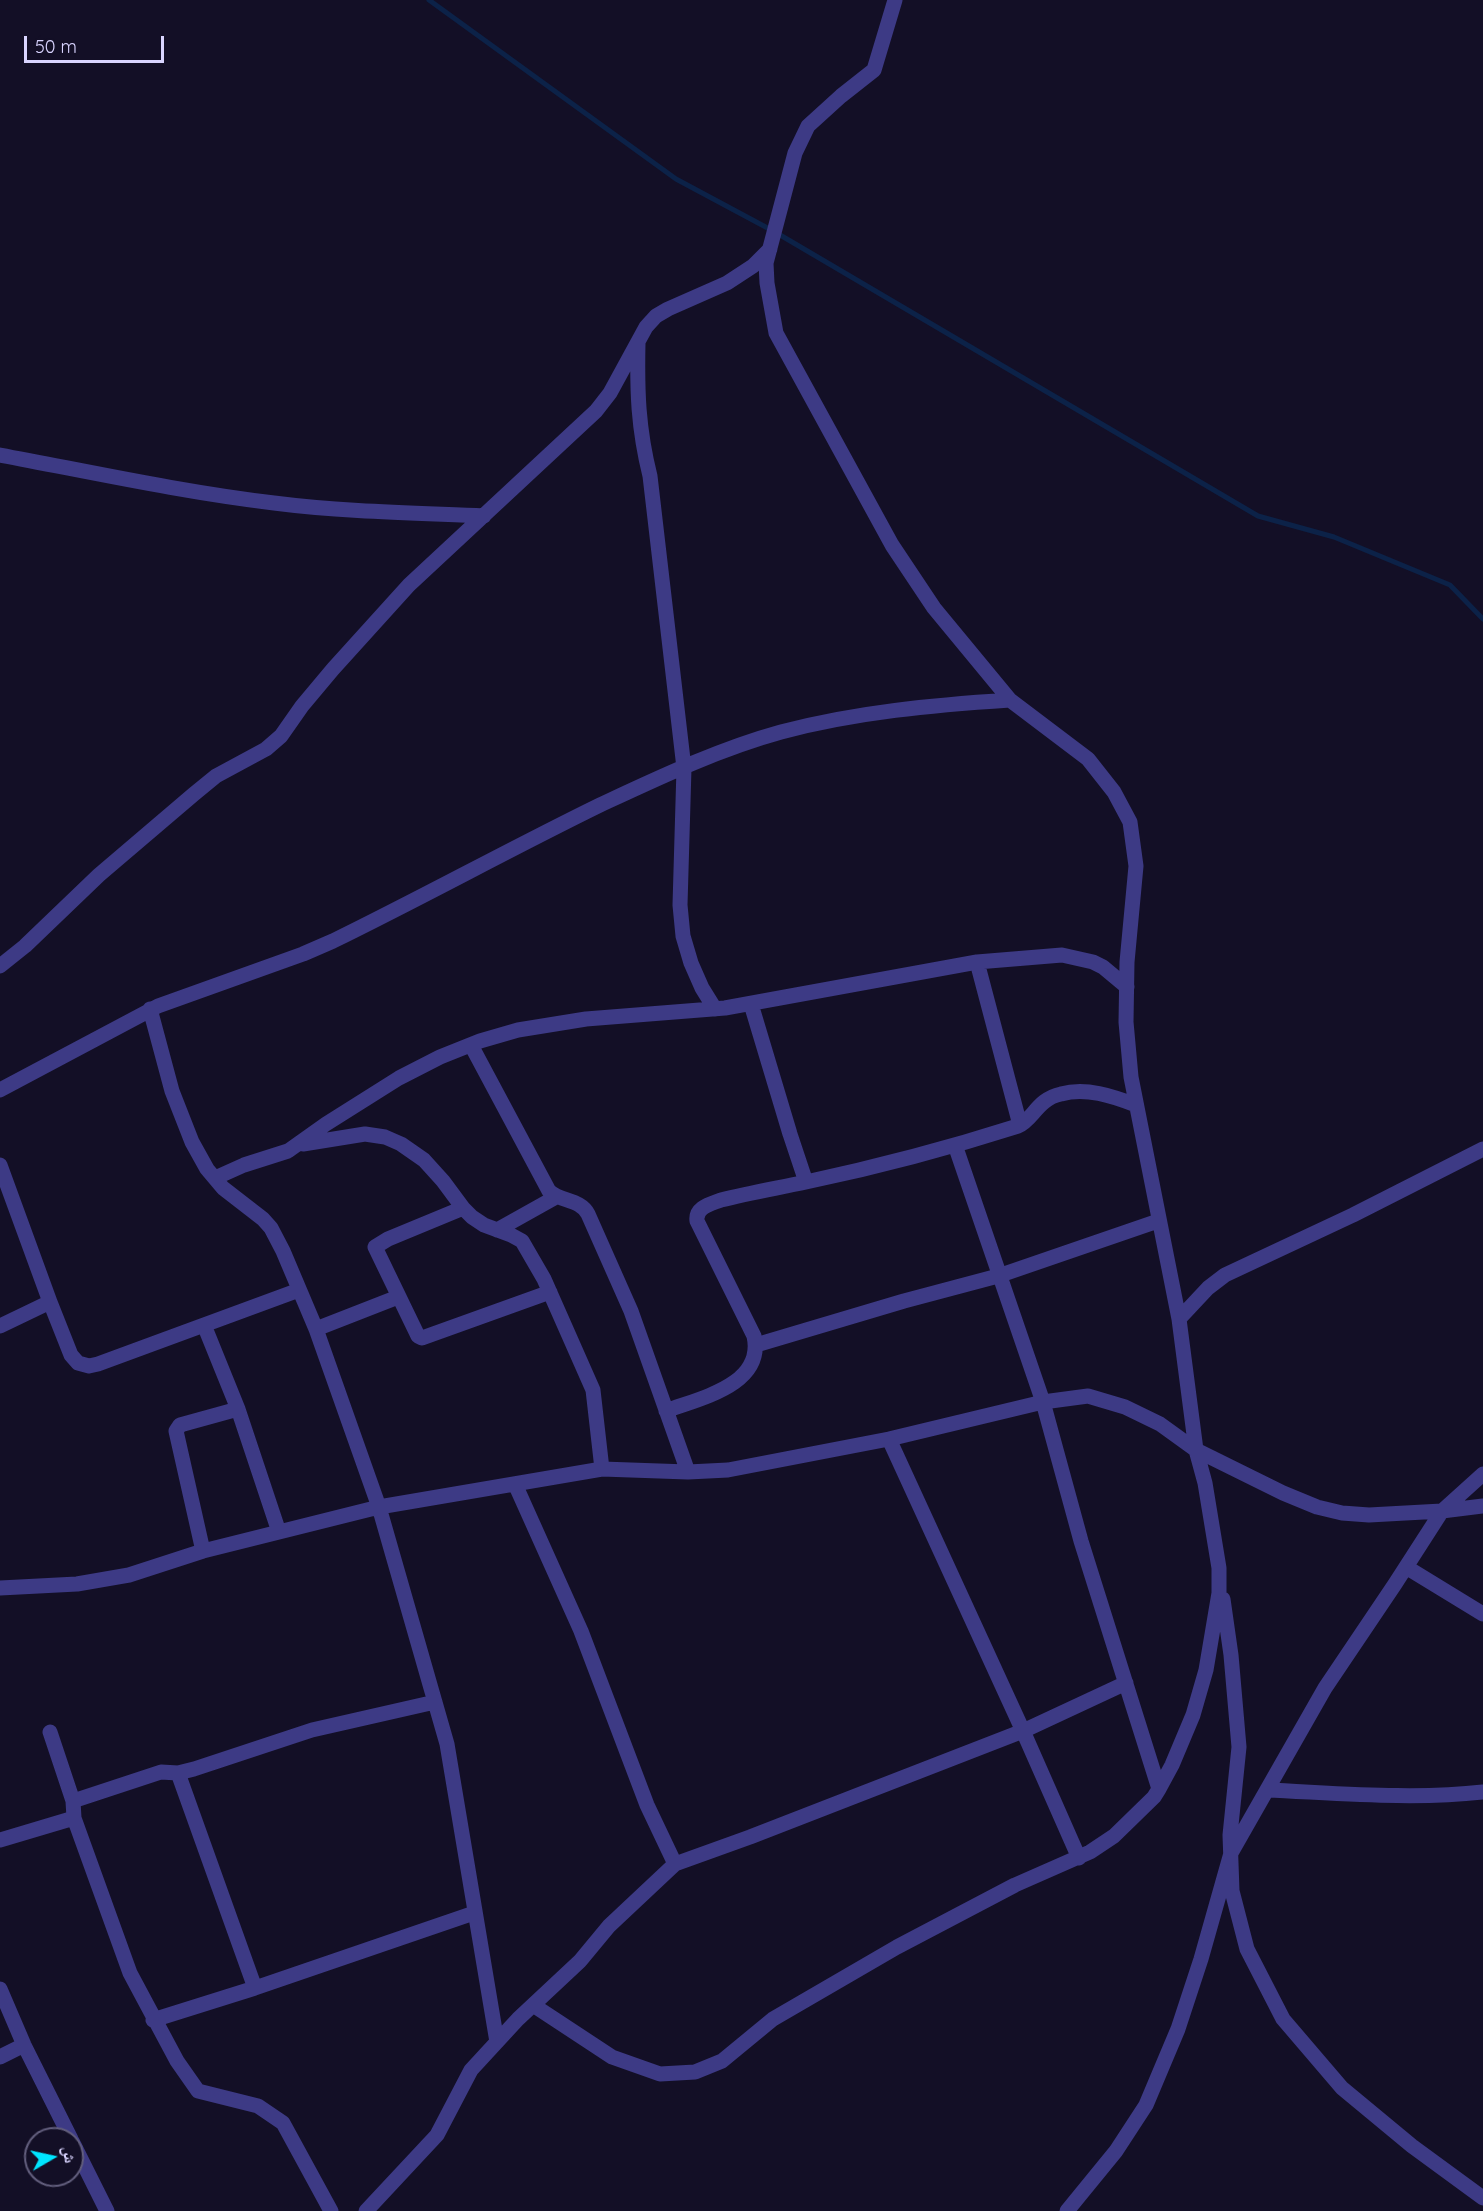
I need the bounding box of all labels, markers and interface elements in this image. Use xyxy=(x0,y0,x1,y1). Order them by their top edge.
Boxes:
scale bar xyxy=(27,24,166,62)
text: 50 m xyxy=(35,35,77,58)
north arrow xyxy=(24,2127,84,2187)
text: ش xyxy=(59,2145,81,2164)

